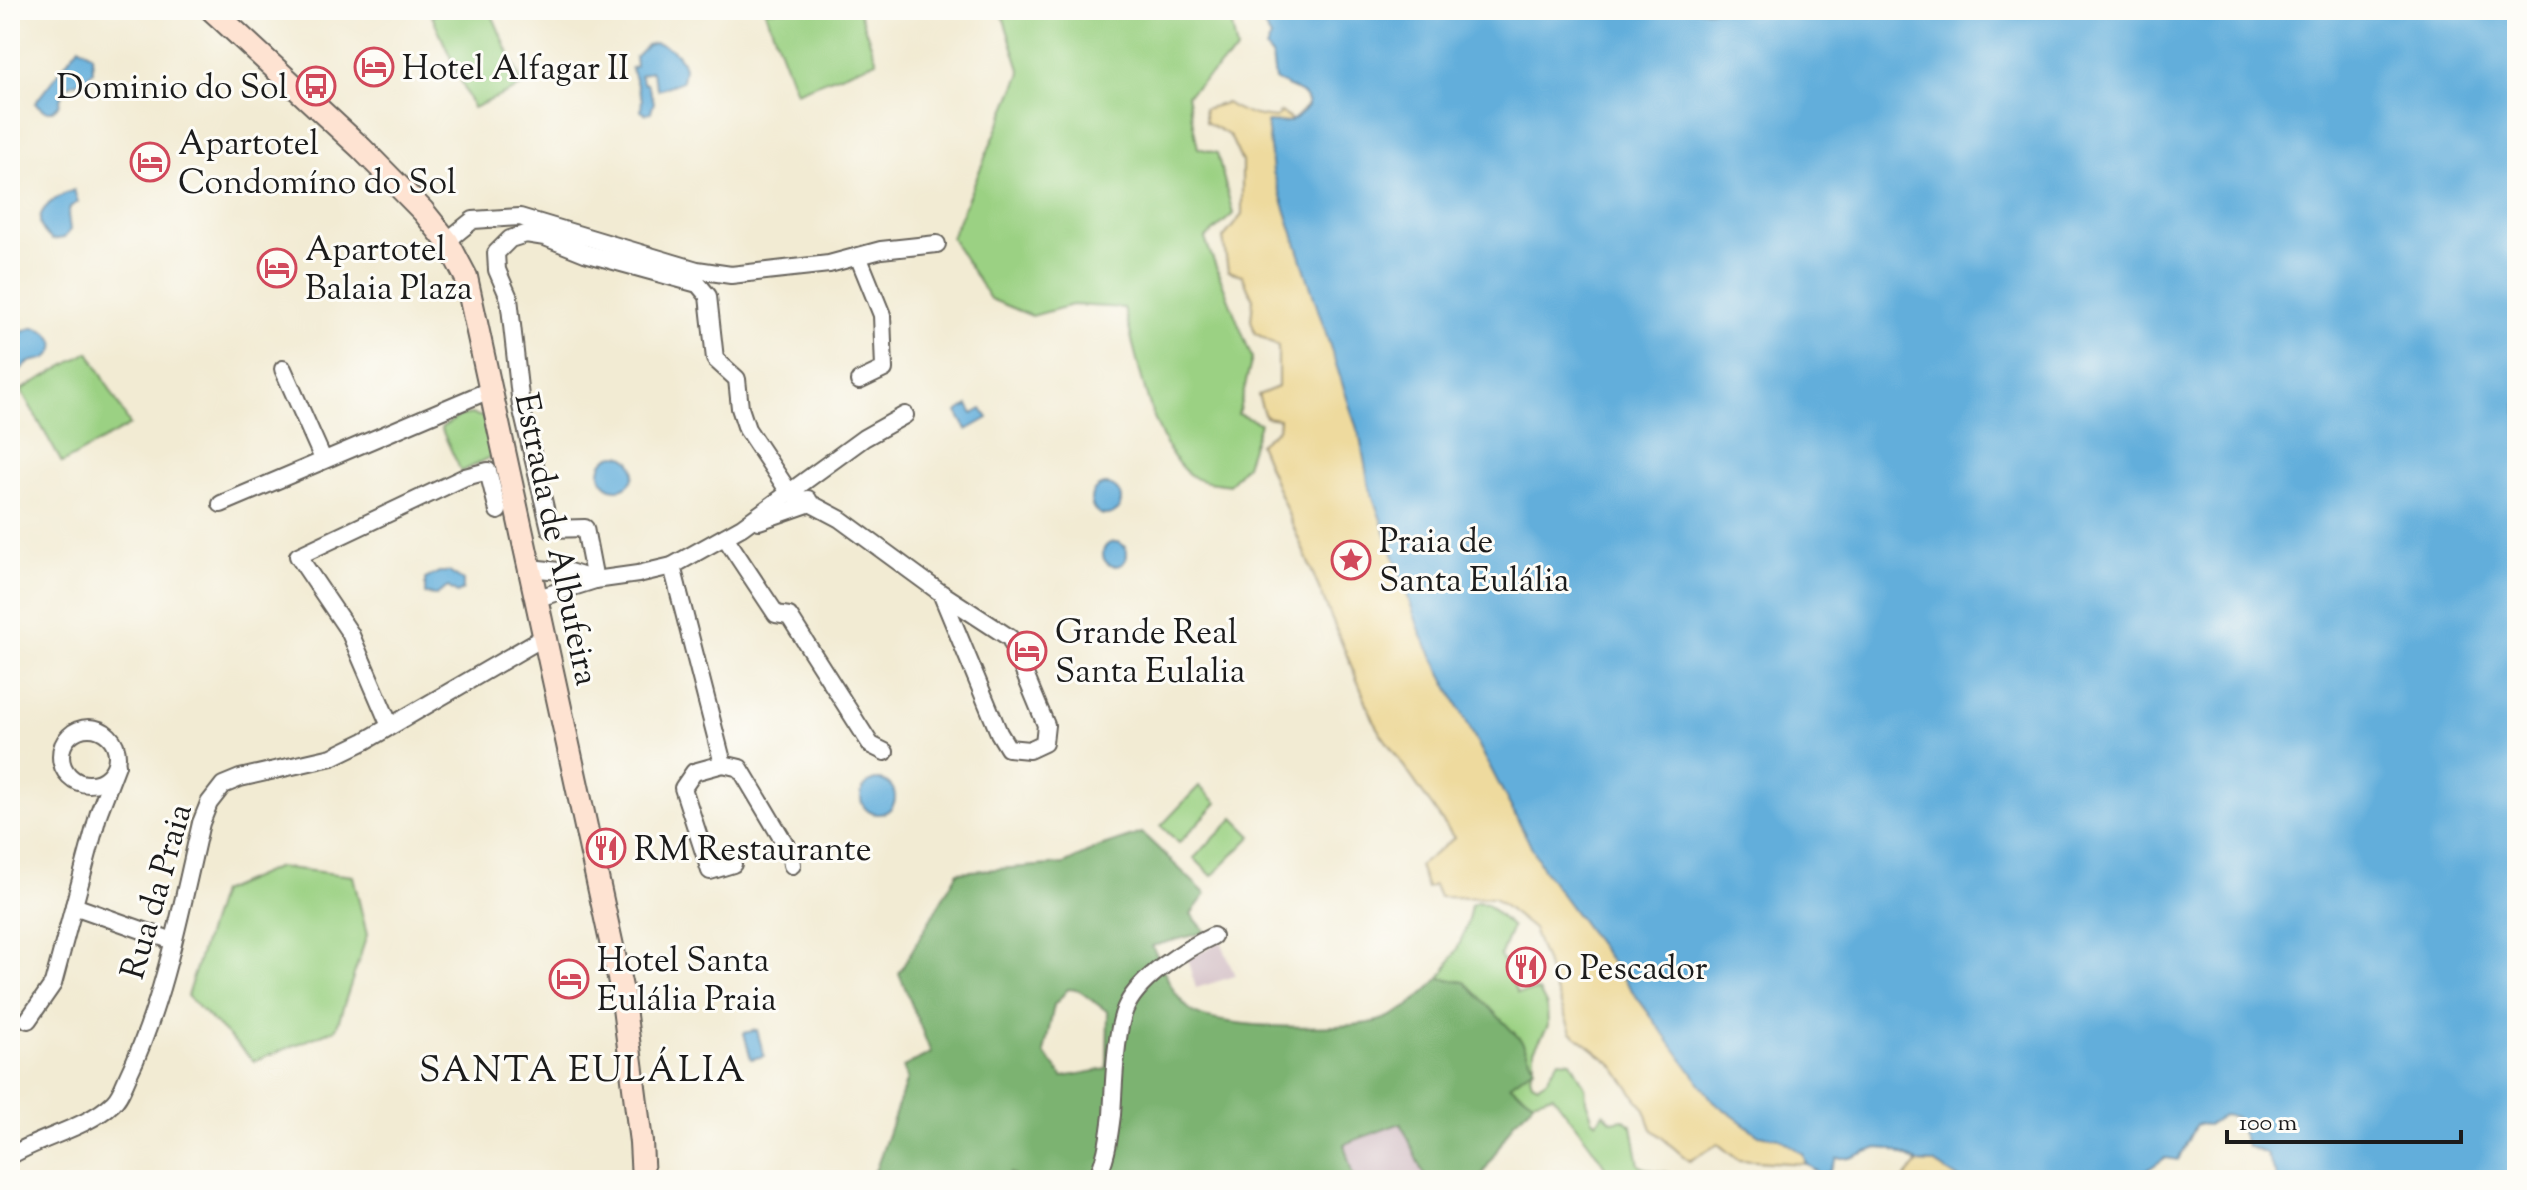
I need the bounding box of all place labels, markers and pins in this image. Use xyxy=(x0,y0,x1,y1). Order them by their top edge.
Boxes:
hotel icon: Hotel Alfagar II xyxy=(353,46,395,88)
place label: Hotel Alfagar II xyxy=(402,46,629,95)
place label: Dominio do Sol xyxy=(56,65,288,114)
bus stop icon: Dominio do Sol xyxy=(295,65,337,107)
place label: Apartotel Condomíno do Sol xyxy=(178,121,457,209)
hotel icon: Apartotel Condomíno do Sol xyxy=(129,141,171,183)
place label: Apartotel Balaia Plaza xyxy=(305,227,473,315)
hotel icon: Apartotel Balaia Plaza xyxy=(256,247,298,289)
place label: Praia de Santa Eulália xyxy=(1379,519,1569,607)
place icon: Praia de Santa Eulália xyxy=(1330,539,1372,581)
place label: Grande Real Santa Eulalia xyxy=(1055,610,1245,698)
hotel icon: Grande Real Santa Eulalia xyxy=(1006,630,1048,672)
restaurant icon: RM Restaurante xyxy=(585,827,627,869)
place label: RM Restaurante xyxy=(634,827,872,876)
place label: Hotel Santa Eulália Praia xyxy=(597,938,777,1026)
restaurant icon: o Pescador xyxy=(1505,946,1547,988)
place label: o Pescador xyxy=(1554,946,1708,995)
hotel icon: Hotel Santa Eulália Praia xyxy=(548,958,590,1000)

